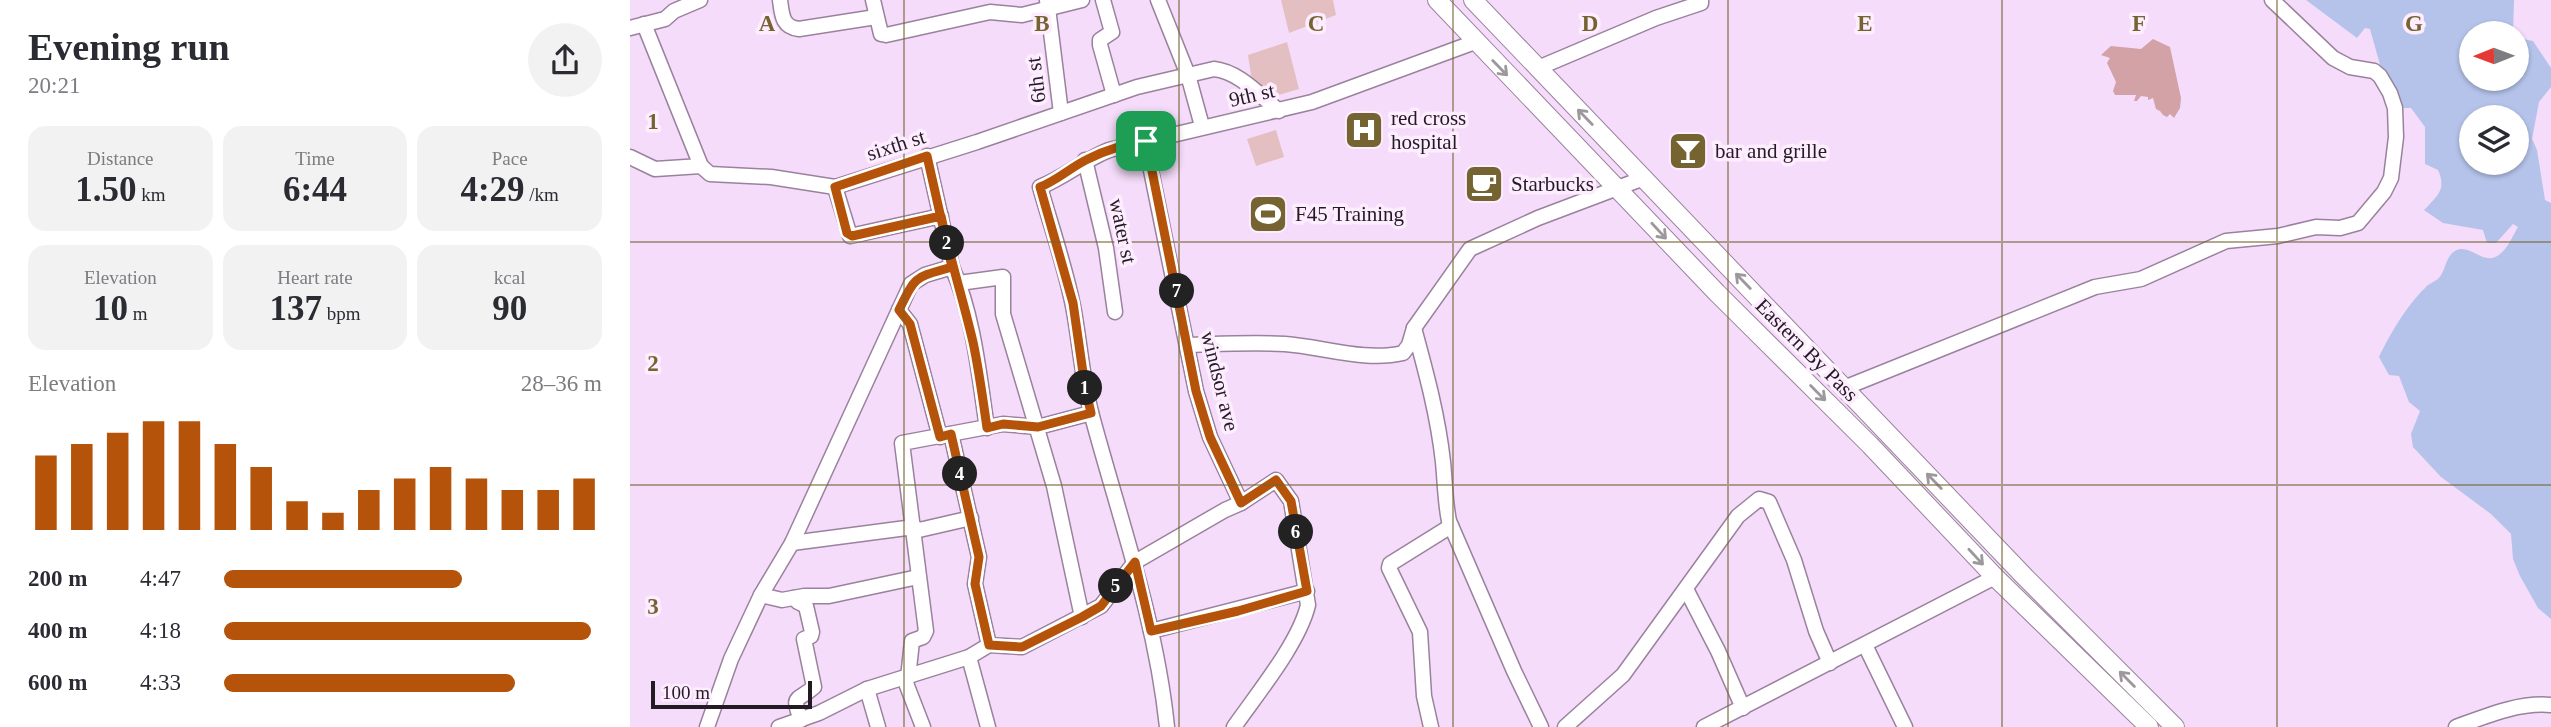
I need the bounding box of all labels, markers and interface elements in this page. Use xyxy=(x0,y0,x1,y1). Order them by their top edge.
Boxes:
text: A xyxy=(759,11,776,36)
text: B xyxy=(1034,11,1050,36)
text: C xyxy=(1308,11,1324,36)
text: D xyxy=(1582,11,1598,36)
text: E xyxy=(1857,11,1873,36)
text: F xyxy=(2132,11,2146,36)
text: G xyxy=(2405,11,2423,36)
north arrow xyxy=(2459,21,2529,91)
map controls xyxy=(2459,21,2529,175)
button: share xyxy=(528,23,602,97)
text: Evening run xyxy=(28,26,230,68)
street label: 6th st xyxy=(1021,56,1051,104)
one-way arrow xyxy=(1492,59,1509,76)
text: 20:21 xyxy=(28,73,80,98)
street label: 9th st xyxy=(1227,78,1277,112)
button: layers xyxy=(2459,105,2529,175)
place label: red cross hospital xyxy=(1391,106,1466,154)
text: 1 xyxy=(647,109,659,134)
hospital icon: red cross hospital xyxy=(1343,109,1385,151)
one-way arrow xyxy=(1577,109,1594,126)
pin xyxy=(1116,111,1176,171)
icon: arrive xyxy=(1127,122,1165,160)
street label: sixth st xyxy=(864,124,928,166)
bar icon: bar and grille xyxy=(1667,130,1709,172)
place label: bar and grille xyxy=(1715,139,1827,163)
text: Distance xyxy=(87,148,154,169)
text: Time xyxy=(295,148,335,169)
text: Pace xyxy=(492,148,528,169)
cafe icon: Starbucks xyxy=(1463,163,1505,205)
text: 1.50 xyxy=(75,170,136,209)
text: 6:44 xyxy=(283,170,347,209)
text: 4:29 xyxy=(460,170,525,209)
place label: Starbucks xyxy=(1511,172,1594,196)
text: km xyxy=(136,184,165,205)
text: /km xyxy=(525,184,559,205)
sports icon: F45 Training xyxy=(1247,193,1289,235)
street label: water st xyxy=(1104,196,1142,266)
place label: F45 Training xyxy=(1295,202,1405,226)
one-way arrow xyxy=(1650,222,1667,239)
pin: 2 xyxy=(930,226,964,260)
text: 2 xyxy=(942,232,951,253)
text: Elevation xyxy=(84,267,157,288)
text: Heart rate xyxy=(277,267,353,288)
text: kcal xyxy=(494,267,525,288)
one-way arrow xyxy=(1734,273,1751,290)
pin: 7 xyxy=(1160,274,1194,308)
text: 7 xyxy=(1172,280,1181,301)
text: 10 xyxy=(93,289,128,328)
text: 137 xyxy=(269,289,322,328)
text: 90 xyxy=(492,289,527,328)
street label: Eastern By Pass xyxy=(1751,294,1863,406)
text: m xyxy=(128,303,148,324)
text: bpm xyxy=(322,303,361,324)
street label: windsor ave xyxy=(1196,329,1244,433)
text: 2 xyxy=(647,351,659,376)
pin: 1 xyxy=(1068,370,1102,406)
text: Elevation xyxy=(28,371,116,396)
text: 28–36 m xyxy=(521,371,602,396)
text: 1 xyxy=(1080,377,1089,398)
one-way arrow xyxy=(1810,385,1827,402)
pin: 4 xyxy=(942,456,978,491)
text: 4 xyxy=(955,463,964,484)
one-way arrow xyxy=(1925,473,1942,490)
pin: 6 xyxy=(1278,514,1314,550)
text: 6 xyxy=(1291,521,1300,542)
one-way arrow xyxy=(1968,548,1985,565)
text: 200 m xyxy=(28,566,87,591)
text: 4:47 xyxy=(140,566,181,591)
pin: 5 xyxy=(1098,568,1134,604)
text: 5 xyxy=(1111,575,1120,596)
text: 3 xyxy=(647,594,659,619)
text: 400 m xyxy=(28,618,87,643)
text: 4:18 xyxy=(140,618,181,643)
text: 600 m xyxy=(28,670,87,695)
text: 4:33 xyxy=(140,670,181,695)
one-way arrow xyxy=(2119,670,2136,687)
scale bar xyxy=(651,678,812,710)
text: 100 m xyxy=(662,682,710,703)

